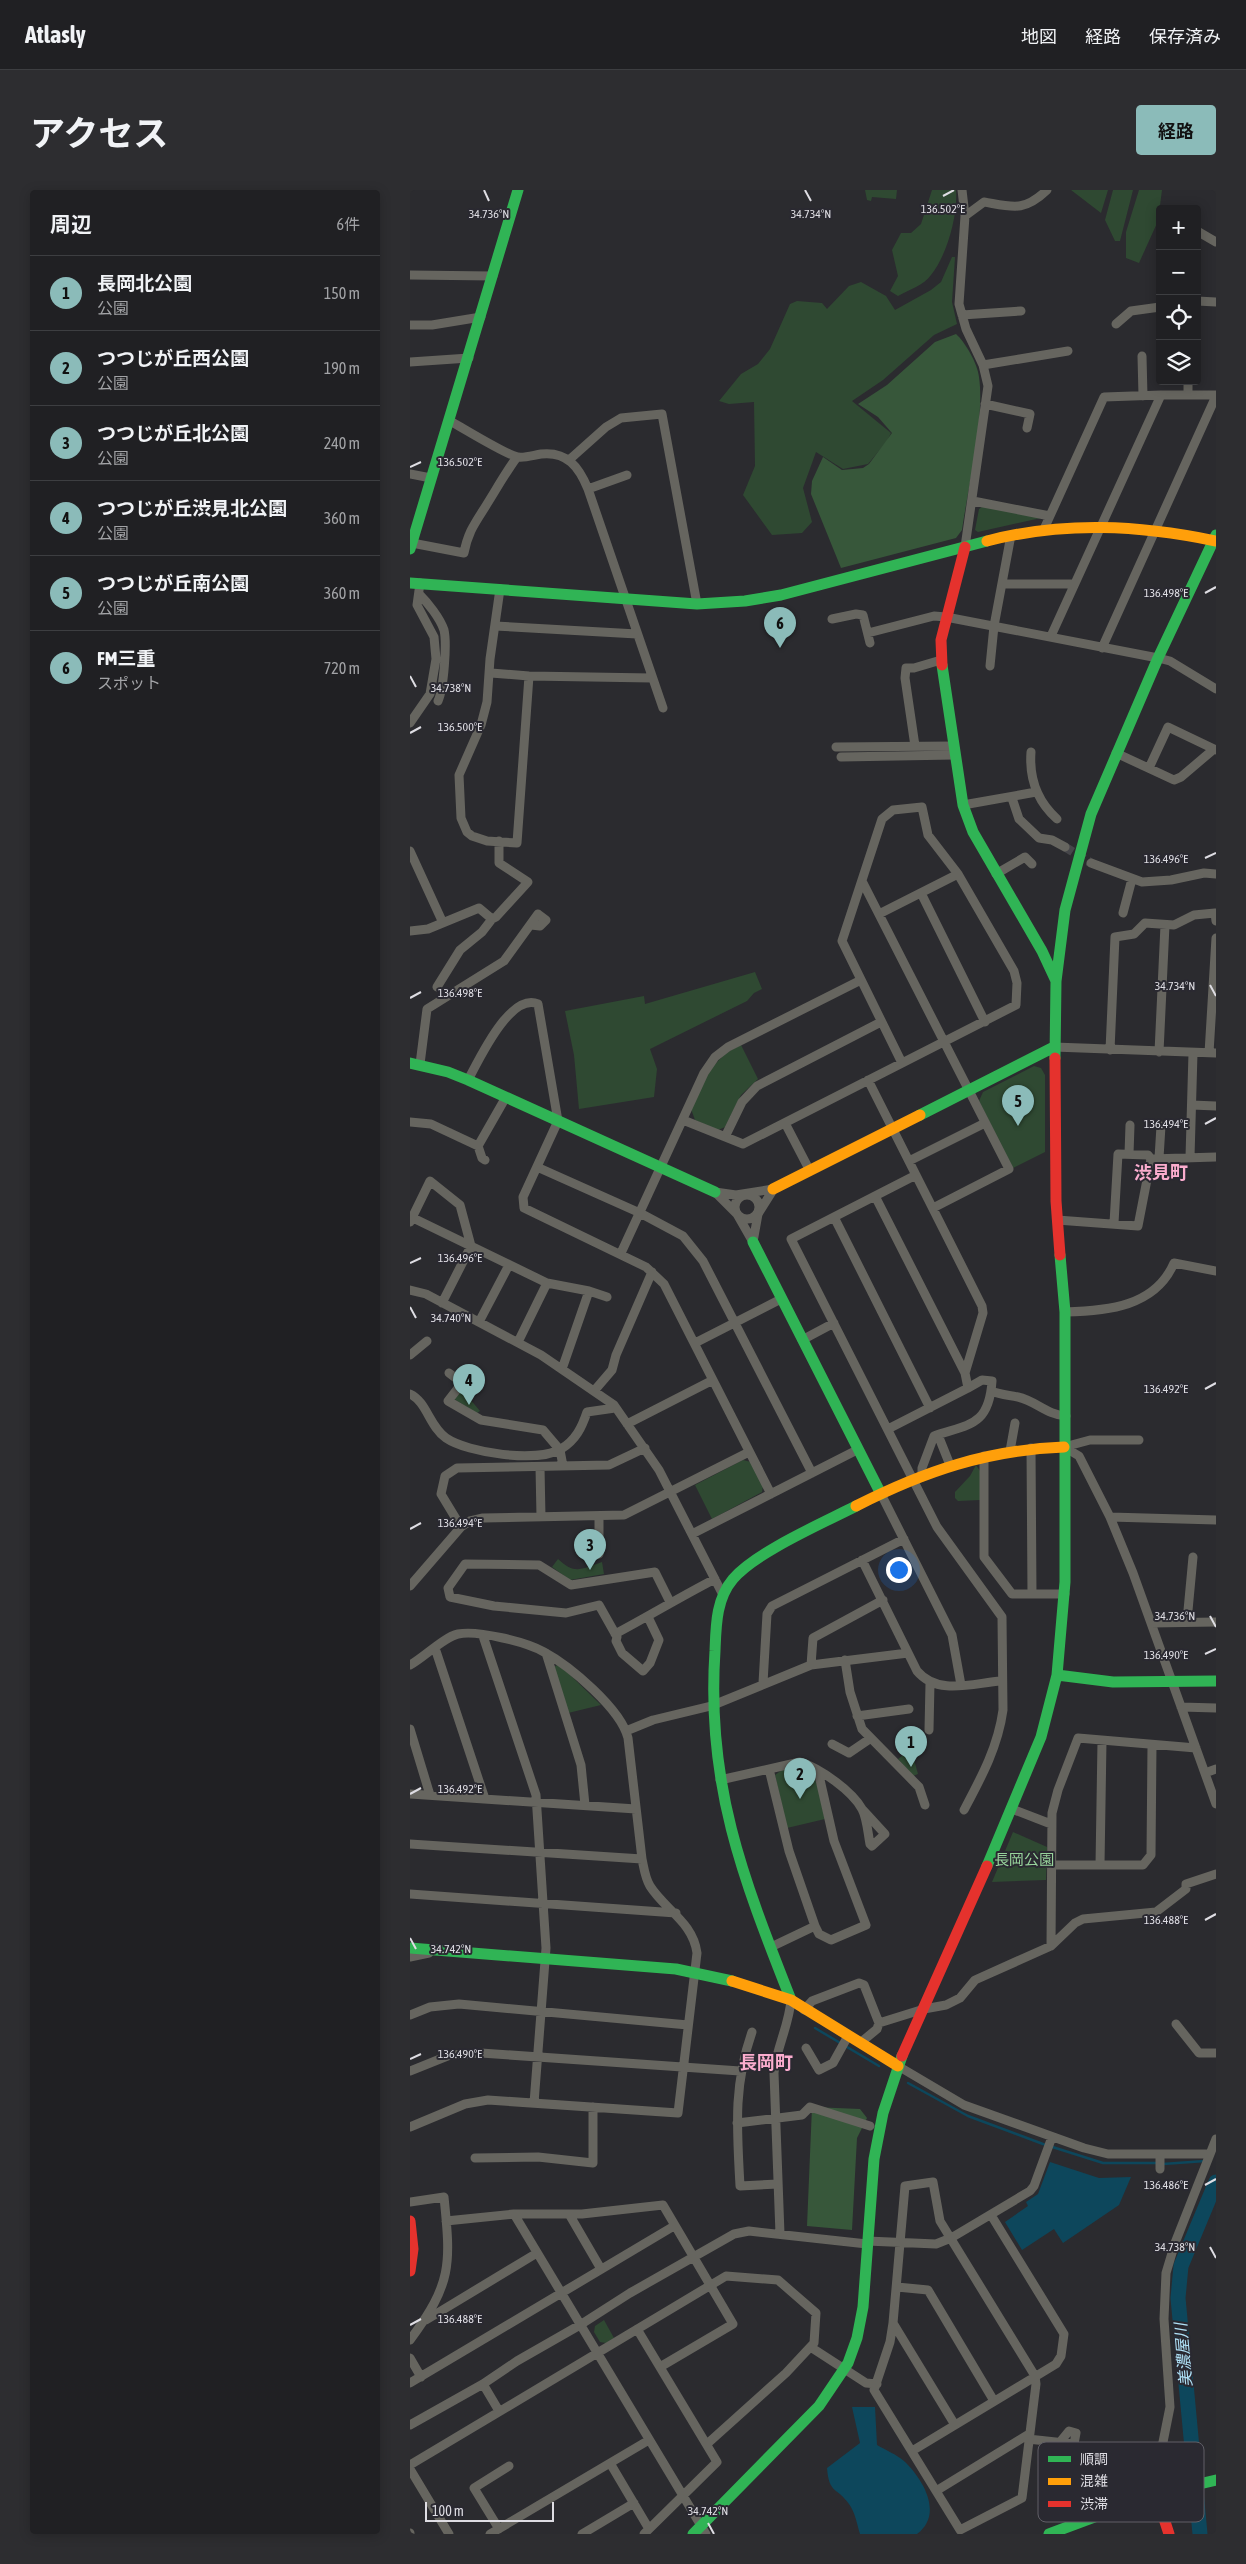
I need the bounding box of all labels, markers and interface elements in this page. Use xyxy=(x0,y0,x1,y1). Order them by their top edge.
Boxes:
text: Atlasly xyxy=(25,21,86,48)
text: 地図 xyxy=(1021,26,1057,47)
text: 経路 xyxy=(1085,26,1121,47)
text: 保存済み xyxy=(1149,26,1221,47)
button: 経路 xyxy=(1136,105,1216,155)
text: アクセス xyxy=(30,113,168,153)
text: 136.502°E xyxy=(921,202,965,216)
map controls xyxy=(1156,205,1201,385)
button: + xyxy=(1156,205,1201,250)
text: 34.736°N xyxy=(469,207,509,221)
text: 34.734°N xyxy=(791,207,831,221)
text: 周辺 xyxy=(50,212,92,236)
text: 6件 xyxy=(336,215,360,233)
button: − xyxy=(1156,250,1201,295)
text: 長岡北公園 xyxy=(97,272,192,294)
text: 1 xyxy=(62,284,70,302)
text: 150 m xyxy=(324,284,360,302)
button: locate xyxy=(1156,295,1201,340)
text: 公園 xyxy=(97,299,129,317)
button: layers xyxy=(1156,340,1201,385)
text: つつじが丘西公園 xyxy=(97,347,249,369)
text: 2 xyxy=(62,359,70,377)
text: 190 m xyxy=(324,359,360,377)
text: 公園 xyxy=(97,374,129,392)
text: つつじが丘北公園 xyxy=(97,422,249,444)
text: 3 xyxy=(62,434,70,452)
text: 240 m xyxy=(324,434,360,452)
text: 公園 xyxy=(97,449,129,467)
text: 136.502°E xyxy=(438,455,482,469)
text: つつじが丘渋見北公園 xyxy=(97,497,287,519)
text: 4 xyxy=(62,509,70,527)
text: 360 m xyxy=(324,509,360,527)
text: 公園 xyxy=(97,524,129,542)
text: つつじが丘南公園 xyxy=(97,572,249,594)
text: 5 xyxy=(62,584,70,602)
text: 360 m xyxy=(324,584,360,602)
text: 136.498°E xyxy=(1144,586,1188,600)
text: 公園 xyxy=(97,599,129,617)
pin: 6 xyxy=(764,607,796,648)
text: FM三重 xyxy=(97,647,155,669)
text: 6 xyxy=(62,659,70,677)
text: 720 m xyxy=(324,659,360,677)
text: スポット xyxy=(97,674,161,692)
text: 34.738°N xyxy=(431,681,471,695)
text: 136.500°E xyxy=(438,720,482,734)
text: 136.496°E xyxy=(1144,852,1188,866)
text: 34.734°N xyxy=(1155,979,1195,993)
text: 136.498°E xyxy=(438,986,482,1000)
pin: 5 xyxy=(1002,1085,1034,1126)
text: 136.494°E xyxy=(1144,1117,1188,1131)
district label: 渋見町 xyxy=(1134,1162,1188,1183)
text: 136.496°E xyxy=(438,1251,482,1265)
text: 34.740°N xyxy=(431,1311,471,1325)
pin: 4 xyxy=(453,1364,485,1405)
text: 136.492°E xyxy=(1144,1382,1188,1396)
text: 136.494°E xyxy=(438,1516,482,1530)
pin: 3 xyxy=(574,1529,606,1570)
your location xyxy=(886,1557,912,1583)
text: 34.736°N xyxy=(1155,1609,1195,1623)
text: 136.490°E xyxy=(1144,1648,1188,1662)
pin: 1 xyxy=(895,1726,927,1767)
pin: 2 xyxy=(784,1758,816,1799)
text: 136.492°E xyxy=(438,1782,482,1796)
park label: 長岡公園 xyxy=(994,1851,1054,1868)
text: 136.488°E xyxy=(1144,1913,1188,1927)
text: 34.742°N xyxy=(431,1942,471,1956)
text: 136.490°E xyxy=(438,2047,482,2061)
district label: 長岡町 xyxy=(739,2052,793,2073)
text: 136.486°E xyxy=(1144,2178,1188,2192)
text: 34.738°N xyxy=(1155,2240,1195,2254)
text: 136.488°E xyxy=(438,2312,482,2326)
water label: 美濃屋川 xyxy=(1171,2320,1195,2388)
legend xyxy=(1038,2442,1204,2522)
text: 順調 xyxy=(1080,2451,1108,2467)
text: 混雑 xyxy=(1080,2473,1108,2489)
text: 渋滞 xyxy=(1080,2496,1108,2512)
scale bar xyxy=(425,2499,554,2522)
text: 100 m xyxy=(432,2503,464,2519)
text: 34.742°N xyxy=(688,2504,728,2518)

